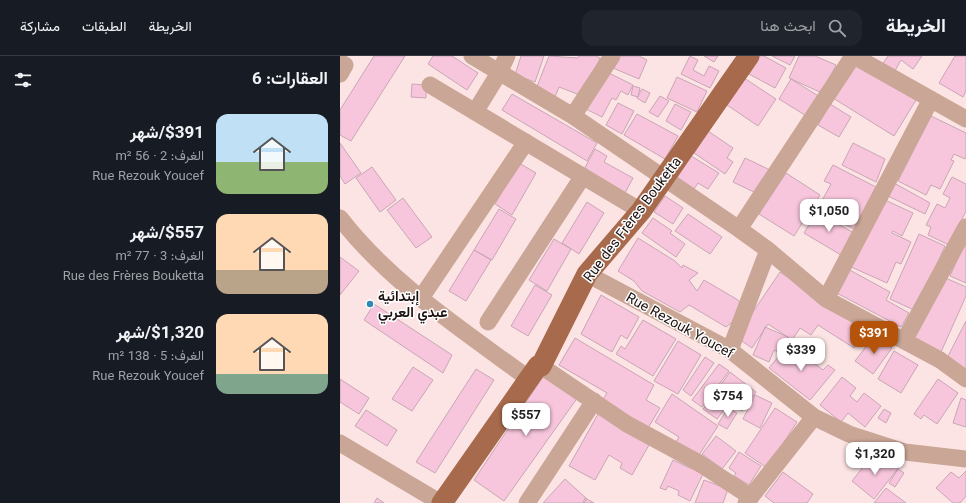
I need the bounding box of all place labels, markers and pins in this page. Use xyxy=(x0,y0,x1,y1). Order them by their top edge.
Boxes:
pin: $1,050 xyxy=(796,199,862,233)
place label: إبتدائية عبدي العربي xyxy=(378,287,447,325)
marker: إبتدائية عبدي العربي xyxy=(365,299,375,309)
pin: $391 xyxy=(850,321,898,355)
pin: $339 xyxy=(777,338,825,372)
pin: $754 xyxy=(704,384,752,418)
pin: $557 xyxy=(502,403,550,437)
pin: $1,320 xyxy=(842,442,908,476)

